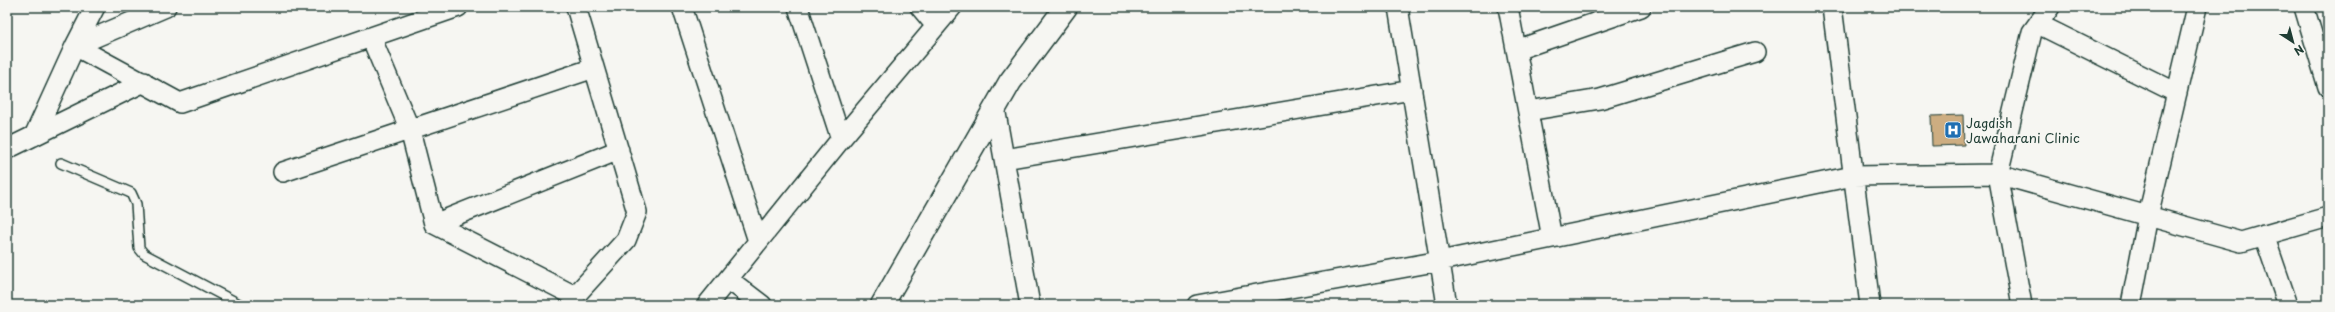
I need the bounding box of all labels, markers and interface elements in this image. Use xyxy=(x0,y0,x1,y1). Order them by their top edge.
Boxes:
north arrow xyxy=(2273,22,2313,62)
text: N xyxy=(2290,41,2308,60)
place label: Jagdish Jawaharani Clinic xyxy=(1966,113,2080,147)
hospital icon: Jagdish Jawaharani Clinic xyxy=(1943,120,1963,140)

